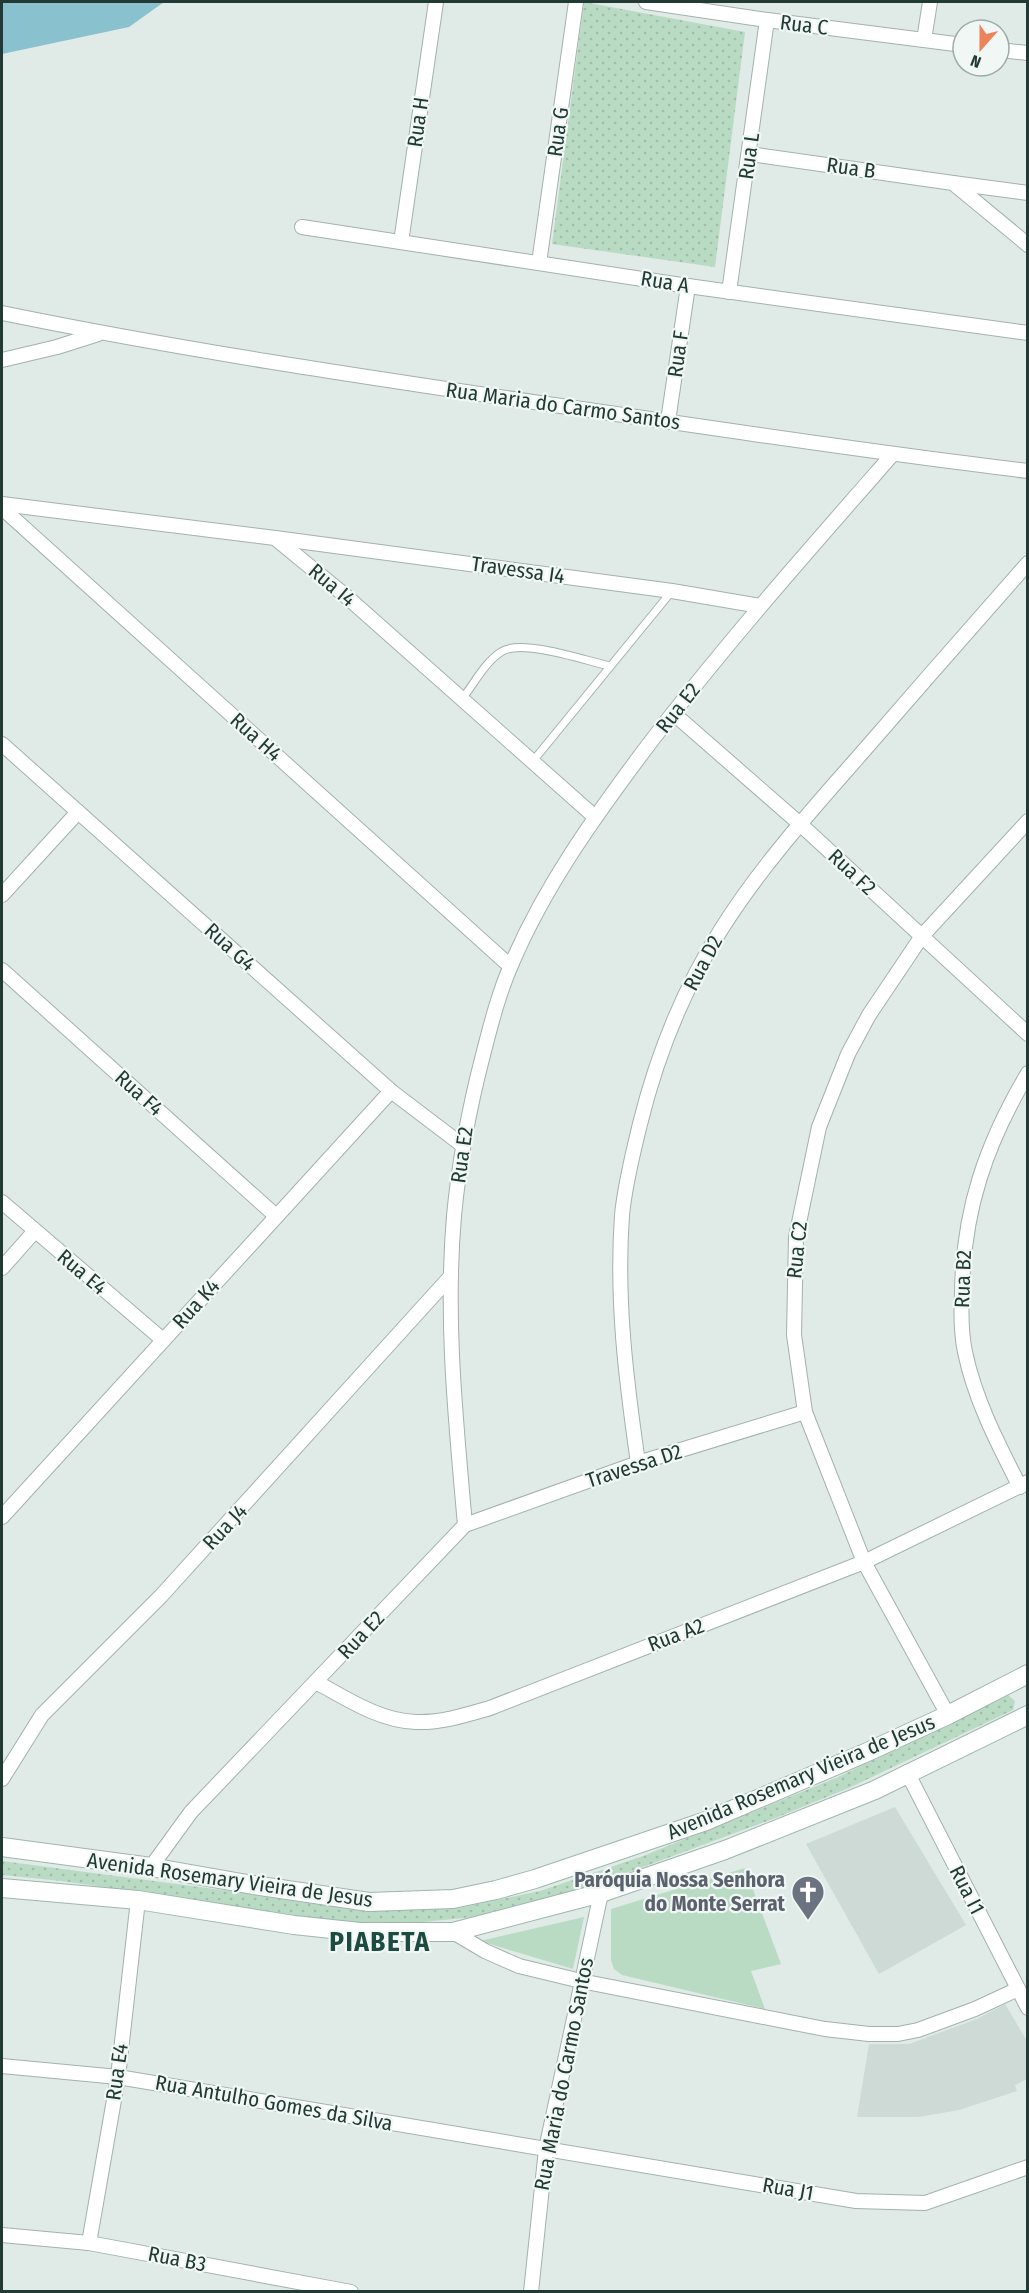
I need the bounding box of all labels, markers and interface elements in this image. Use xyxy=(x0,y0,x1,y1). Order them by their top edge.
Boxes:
street label: Rua C xyxy=(778,9,830,41)
north arrow xyxy=(951,18,1011,78)
text: N xyxy=(968,51,984,72)
street label: Rua H xyxy=(402,95,434,149)
street label: Rua G xyxy=(542,106,574,158)
street label: Rua L xyxy=(733,130,765,181)
street label: Rua B xyxy=(825,152,877,184)
street label: Rua A xyxy=(639,265,691,299)
street label: Rua F xyxy=(662,329,694,379)
street label: Rua Maria do Carmo Santos xyxy=(444,377,682,435)
street label: Travessa I4 xyxy=(470,551,566,589)
street label: Rua I4 xyxy=(303,558,361,612)
street label: Rua E2 xyxy=(650,678,706,738)
street label: Rua H4 xyxy=(225,707,287,767)
street label: Rua F2 xyxy=(823,843,881,901)
street label: Rua G4 xyxy=(199,917,261,977)
street label: Rua D2 xyxy=(678,931,728,995)
street label: Rua F4 xyxy=(109,1065,169,1121)
street label: Rua E2 xyxy=(445,1125,479,1185)
street label: Rua C2 xyxy=(781,1220,813,1280)
street label: Rua E4 xyxy=(52,1244,112,1300)
street label: Rua B2 xyxy=(949,1249,977,1309)
street label: Rua K4 xyxy=(167,1274,225,1334)
street label: Travessa D2 xyxy=(583,1438,685,1494)
street label: Rua J4 xyxy=(197,1499,253,1555)
street label: Rua E2 xyxy=(332,1605,390,1665)
street label: Rua A2 xyxy=(644,1612,708,1658)
street label: Avenida Rosemary Vieira de Jesus xyxy=(663,1709,939,1845)
street label: Avenida Rosemary Vieira de Jesus xyxy=(85,1847,375,1913)
street label: Rua I1 xyxy=(944,1861,990,1919)
place label: Paróquia Nossa Senhora do Monte Serrat xyxy=(574,1867,786,1917)
church icon: Paróquia Nossa Senhora do Monte Serrat xyxy=(790,1874,826,1921)
district label: PIABETA xyxy=(329,1926,431,1958)
street label: Rua Maria do Carmo Santos xyxy=(529,1955,599,2193)
street label: Rua E4 xyxy=(100,2042,134,2102)
street label: Rua Antulho Gomes da Silva xyxy=(153,2069,395,2137)
street label: Rua J1 xyxy=(760,2172,816,2206)
street label: Rua B3 xyxy=(146,2241,208,2277)

